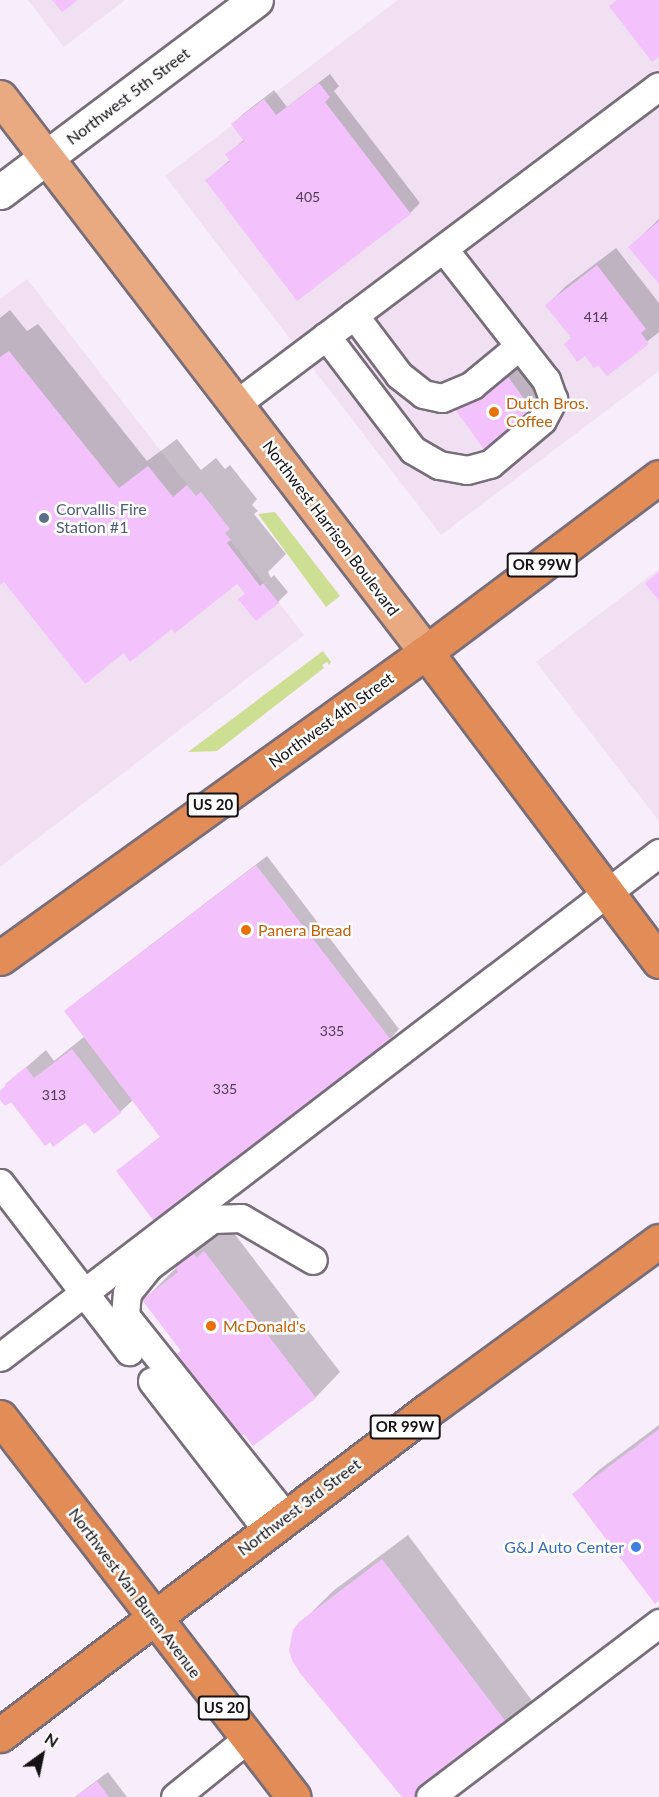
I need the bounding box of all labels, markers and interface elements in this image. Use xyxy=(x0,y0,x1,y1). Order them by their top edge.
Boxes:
street label: Northwest 5th Street xyxy=(63,43,193,149)
house number: 405 xyxy=(296,189,320,205)
house number: 414 xyxy=(584,309,608,325)
place label: Dutch Bros. Coffee xyxy=(506,393,589,431)
marker: Dutch Bros. Coffee xyxy=(487,405,501,419)
street label: Northwest Harrison Boulevard xyxy=(259,437,403,619)
place label: Corvallis Fire Station #1 xyxy=(56,499,147,537)
marker: Corvallis Fire Station #1 xyxy=(37,511,51,525)
road number: OR 99W xyxy=(506,553,578,577)
street label: Northwest 4th Street xyxy=(265,668,397,772)
road number: US 20 xyxy=(186,793,240,817)
place label: Panera Bread xyxy=(258,920,351,940)
marker: Panera Bread xyxy=(239,923,253,937)
house number: 335 xyxy=(320,1023,344,1039)
house number: 335 xyxy=(213,1081,237,1097)
house number: 313 xyxy=(42,1087,66,1103)
place label: McDonald's xyxy=(223,1316,306,1336)
marker: McDonald's xyxy=(204,1319,218,1333)
road number: OR 99W xyxy=(369,1415,441,1439)
street label: Northwest 3rd Street xyxy=(234,1454,364,1560)
street label: Northwest Van Buren Avenue xyxy=(64,1504,206,1682)
place label: G&J Auto Center xyxy=(504,1537,624,1557)
marker: G&J Auto Center xyxy=(629,1540,643,1554)
road number: US 20 xyxy=(197,1696,251,1720)
north arrow xyxy=(12,1725,72,1785)
text: N xyxy=(42,1728,62,1751)

